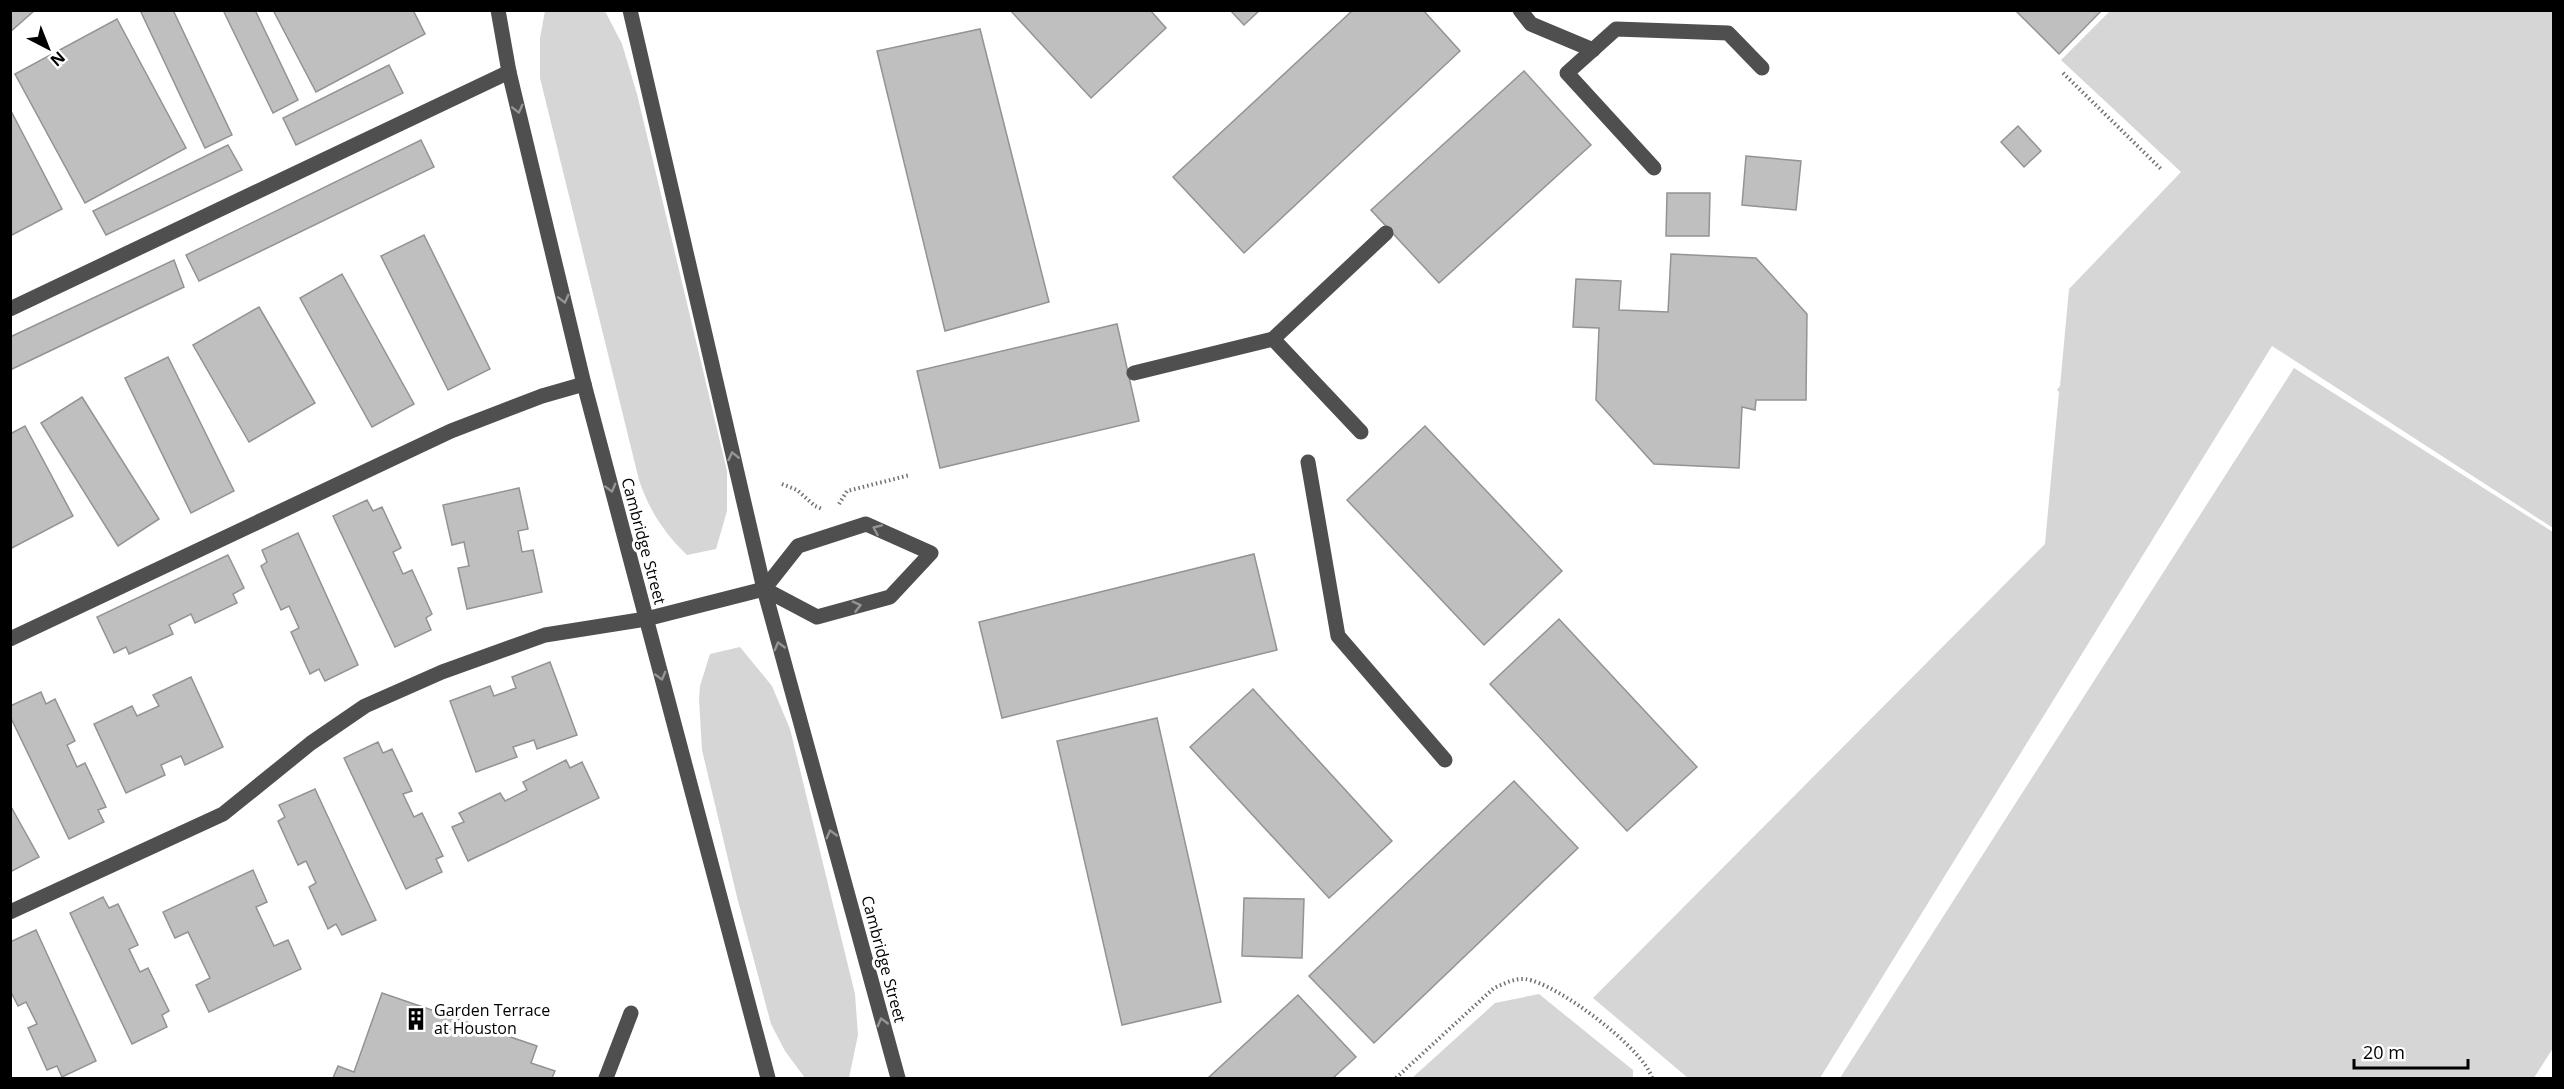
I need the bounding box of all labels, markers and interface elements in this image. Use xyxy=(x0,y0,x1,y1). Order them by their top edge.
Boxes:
north arrow xyxy=(18,18,78,78)
text: N xyxy=(46,47,70,72)
one-way arrow xyxy=(510,104,523,114)
one-way arrow xyxy=(556,293,569,303)
one-way arrow xyxy=(728,452,741,462)
street label: Cambridge Street xyxy=(616,475,672,607)
one-way arrow xyxy=(604,482,617,492)
one-way arrow xyxy=(873,524,884,536)
one-way arrow xyxy=(851,601,861,614)
one-way arrow xyxy=(774,641,787,651)
one-way arrow xyxy=(654,671,667,681)
one-way arrow xyxy=(826,829,838,840)
street label: Cambridge Street xyxy=(856,893,912,1025)
place label: Garden Terrace at Houston xyxy=(434,999,550,1039)
building icon: Garden Terrace at Houston xyxy=(403,1006,429,1032)
one-way arrow xyxy=(877,1017,889,1028)
scale bar xyxy=(2354,1032,2468,1070)
text: 20 m xyxy=(2363,1040,2405,1064)

